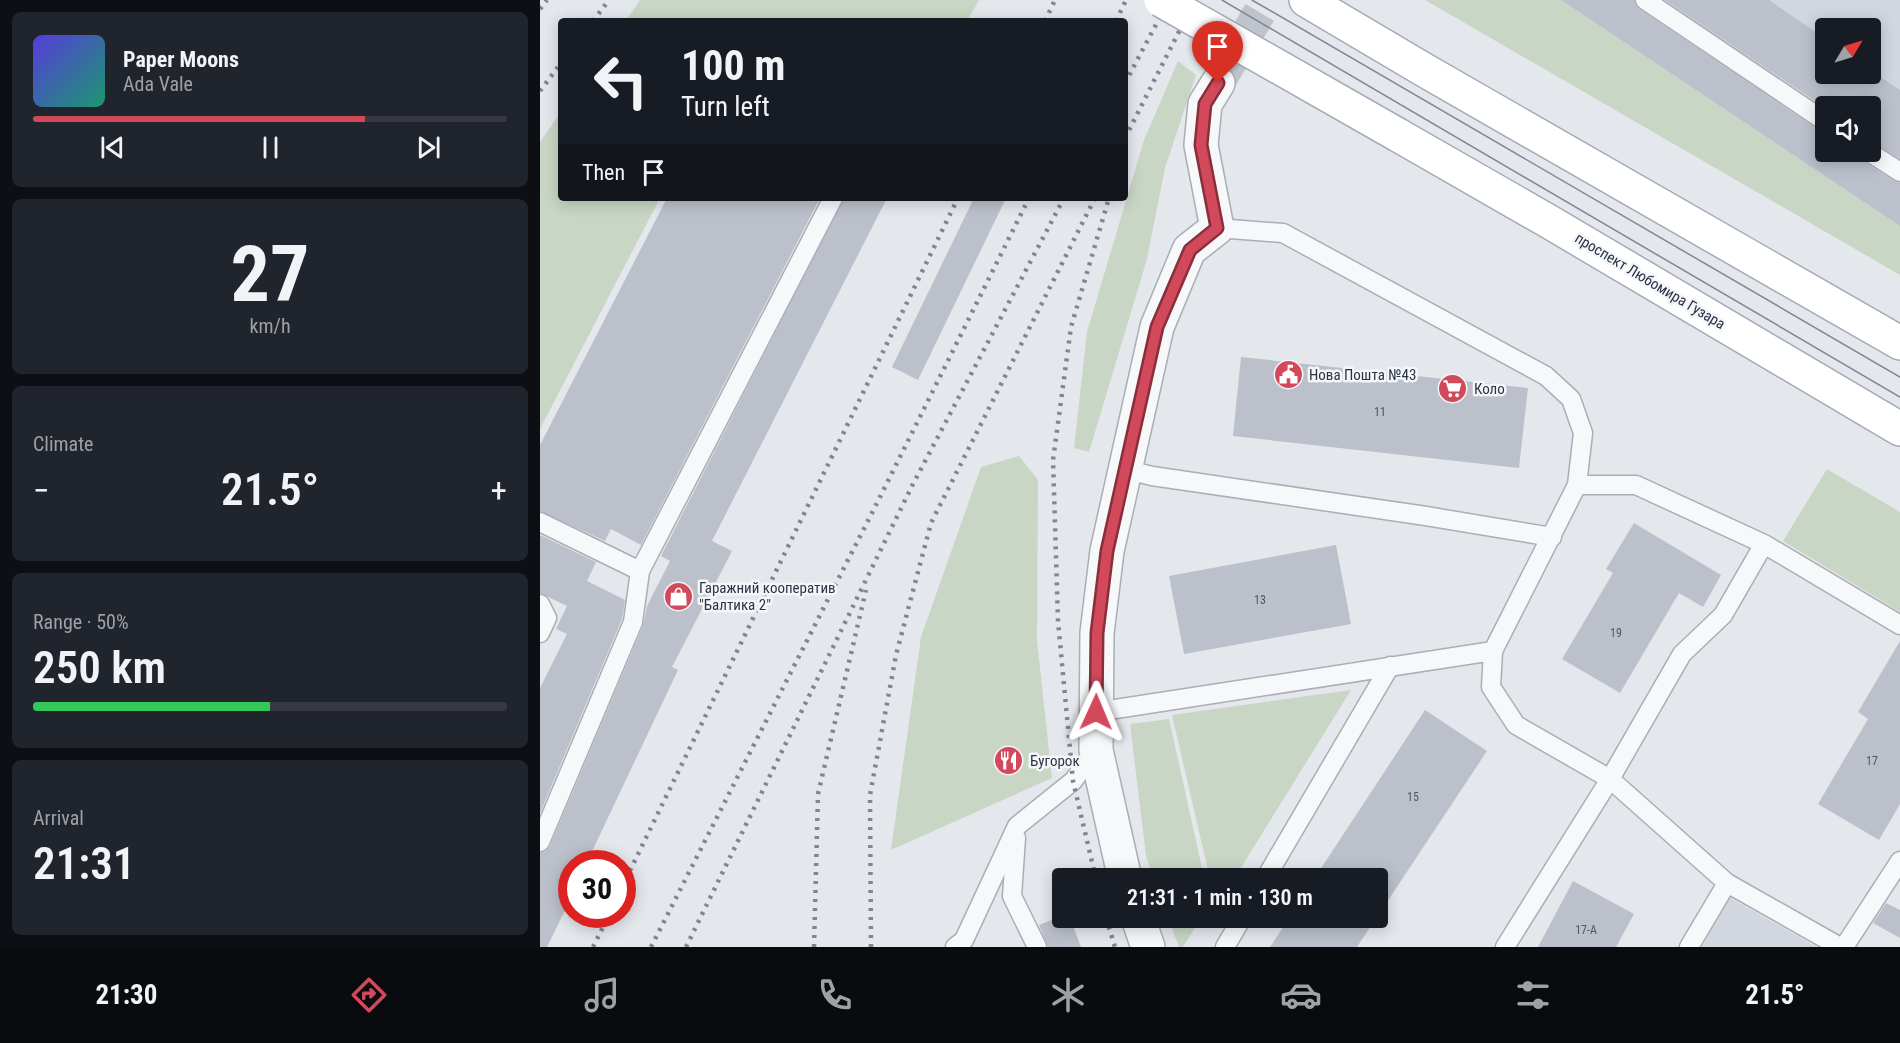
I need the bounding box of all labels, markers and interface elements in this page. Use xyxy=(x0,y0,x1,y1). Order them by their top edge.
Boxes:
north arrow xyxy=(1815,18,1881,84)
map controls xyxy=(1815,18,1881,162)
pin xyxy=(1192,21,1243,83)
icon: arrive xyxy=(1201,30,1234,63)
text: 100 m xyxy=(681,41,786,90)
icon: left xyxy=(582,42,660,120)
text: Paper Moons xyxy=(123,47,239,72)
text: Ada Vale xyxy=(123,72,193,96)
text: Turn left xyxy=(681,91,770,123)
button: sound xyxy=(1815,96,1881,162)
icon: previous xyxy=(96,131,129,164)
icon: pause xyxy=(254,131,287,164)
icon: next xyxy=(412,131,445,164)
icon: arrive xyxy=(637,156,670,189)
text: Then xyxy=(582,160,625,185)
text: 27 xyxy=(231,229,309,320)
street label: проспект Любомира Гузара xyxy=(1572,229,1728,333)
text: km/h xyxy=(249,314,291,338)
public building icon: Нова Пошта №43 xyxy=(1272,359,1304,391)
place label: Нова Пошта №43 xyxy=(1309,366,1416,384)
supermarket icon: Коло xyxy=(1437,373,1469,405)
place label: Коло xyxy=(1474,380,1505,398)
house number: 11 xyxy=(1374,405,1386,419)
text: Climate xyxy=(33,432,93,456)
text: 21.5° xyxy=(221,463,319,516)
text: − xyxy=(33,471,50,510)
text: + xyxy=(491,471,507,510)
place label: Гаражний кооператив "Балтика 2" xyxy=(699,579,836,614)
shop icon: Гаражний кооператив "Балтика 2" xyxy=(662,581,694,613)
house number: 13 xyxy=(1254,593,1266,607)
text: Range · 50% xyxy=(33,610,129,634)
house number: 19 xyxy=(1610,626,1622,640)
text: 250 km xyxy=(33,641,166,694)
position arrow xyxy=(1064,680,1128,744)
restaurant icon: Бугорок xyxy=(993,745,1025,777)
place label: Бугорок xyxy=(1030,752,1080,770)
house number: 17 xyxy=(1866,754,1878,768)
house number: 15 xyxy=(1407,790,1419,804)
text: Arrival xyxy=(33,806,84,830)
text: 21:31 xyxy=(33,837,135,890)
speed limit sign: 30 xyxy=(558,850,636,928)
text: 21:31 · 1 min · 130 m xyxy=(1127,885,1313,910)
house number: 17-А xyxy=(1575,923,1597,937)
icon: directions xyxy=(348,974,390,1016)
icon: music xyxy=(581,974,623,1016)
icon: phone xyxy=(814,974,856,1016)
icon: climate xyxy=(1047,974,1089,1016)
icon: car xyxy=(1280,974,1322,1016)
icon: filters xyxy=(1512,974,1554,1016)
text: 21:30 xyxy=(95,979,157,1011)
text: 21.5° xyxy=(1745,979,1805,1011)

